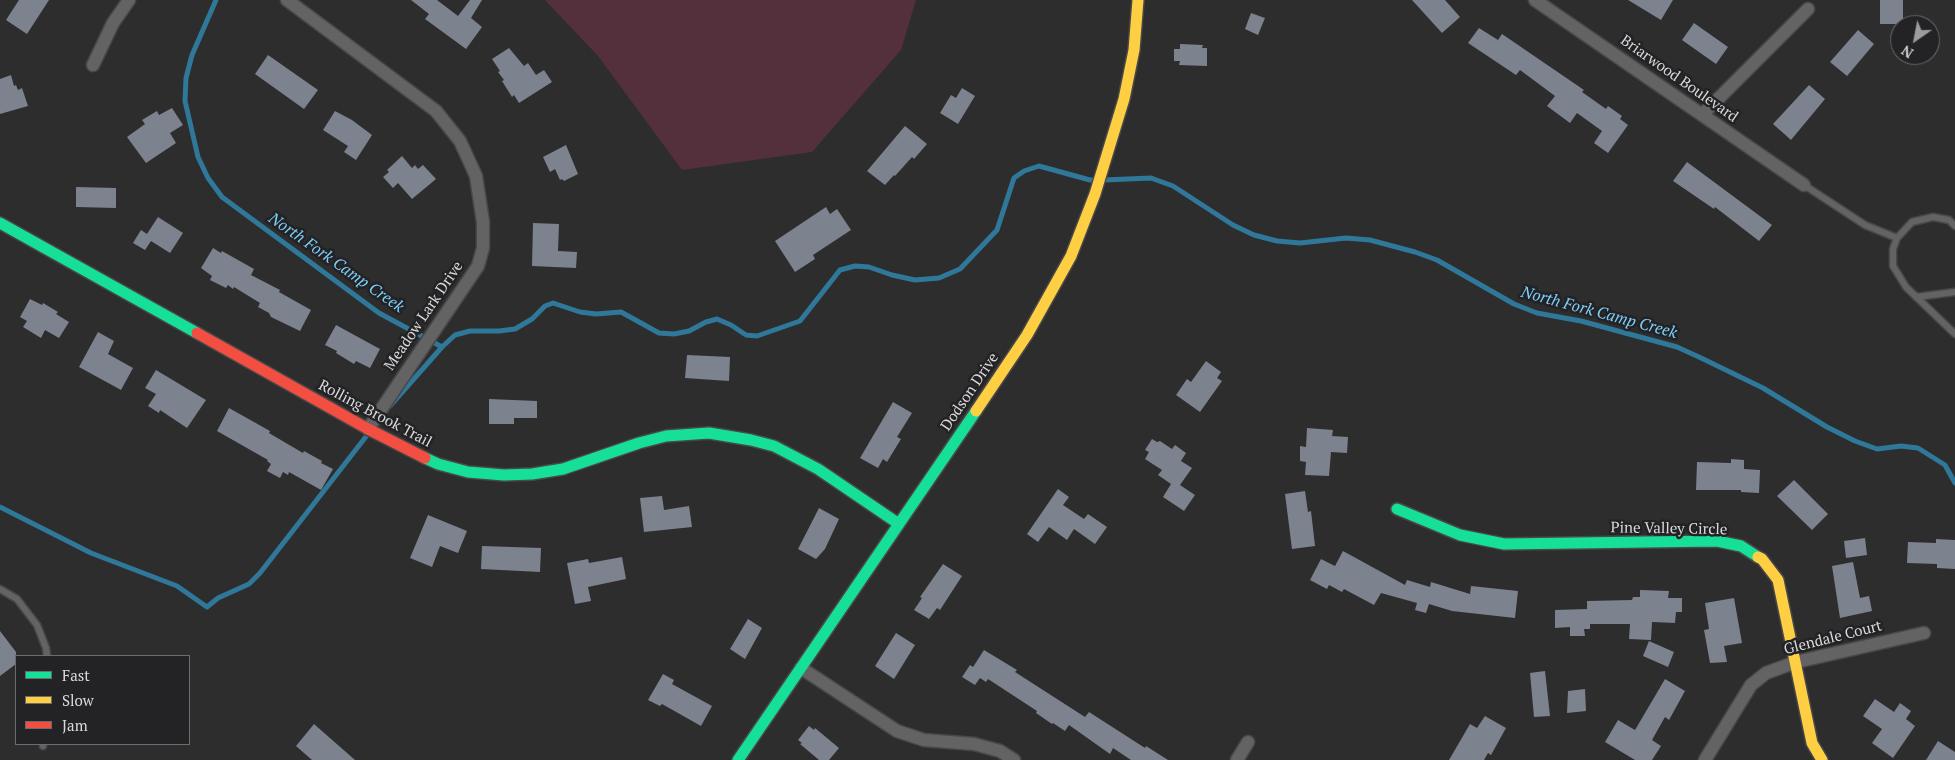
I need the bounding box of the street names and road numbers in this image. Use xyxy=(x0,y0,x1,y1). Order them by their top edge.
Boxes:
street label: Briarwood Boulevard xyxy=(1617,32,1741,126)
street label: Meadow Lark Drive xyxy=(381,258,467,374)
street label: Dodson Drive xyxy=(937,350,1003,434)
street label: Rolling Brook Trail xyxy=(315,377,435,451)
street label: Pine Valley Circle xyxy=(1611,519,1727,539)
street label: Glendale Court xyxy=(1782,617,1884,659)

